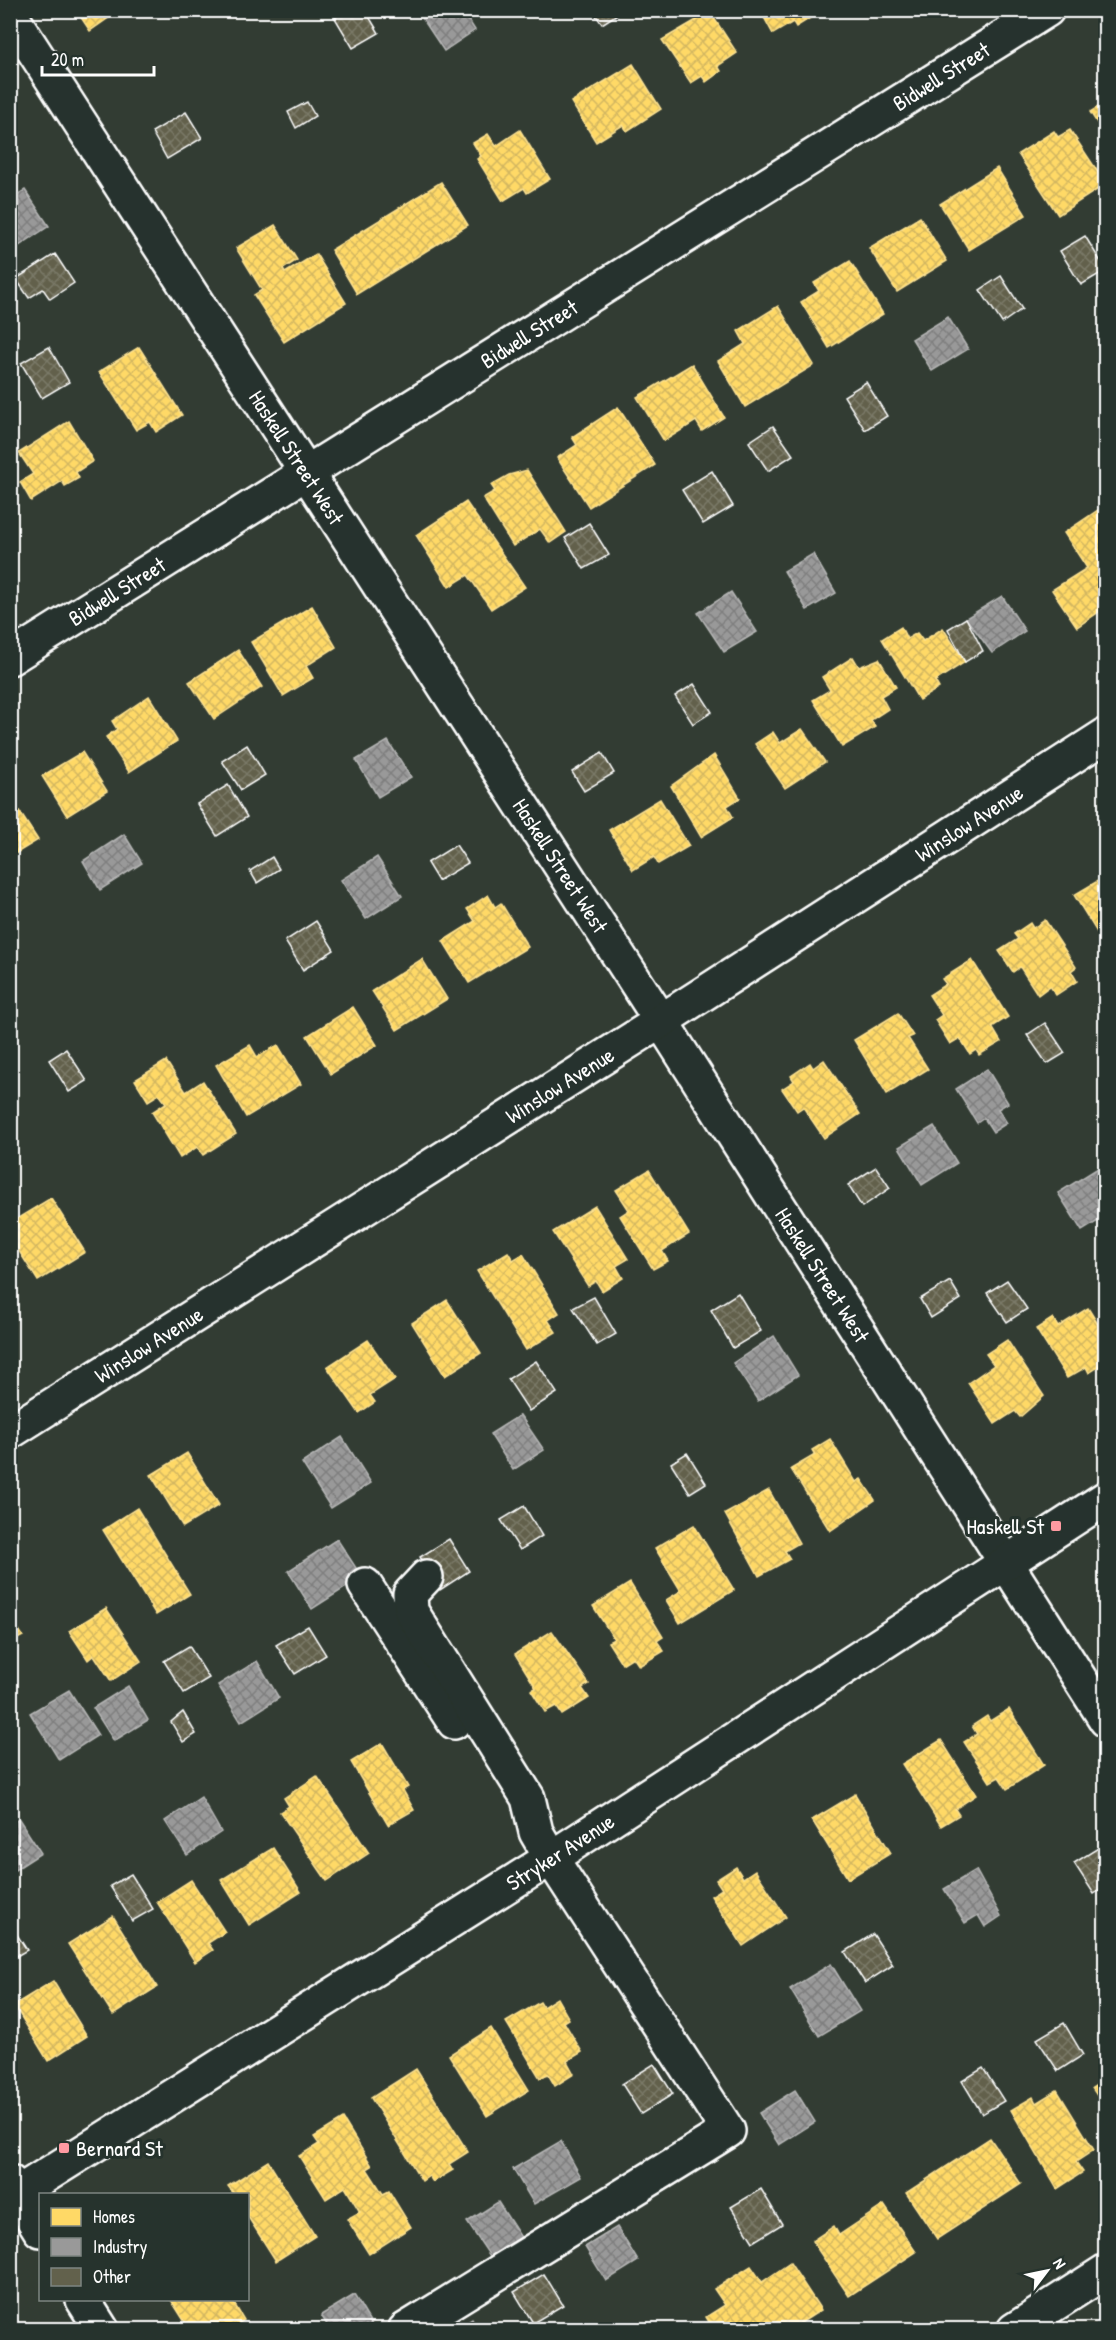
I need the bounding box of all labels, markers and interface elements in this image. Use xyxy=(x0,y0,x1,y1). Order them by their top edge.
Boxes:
street label: Bidwell Street xyxy=(887,34,996,118)
scale bar xyxy=(42,39,154,77)
text: 20 m xyxy=(51,47,84,72)
street label: Bidwell Street xyxy=(475,292,584,375)
street label: Haskell Street West xyxy=(242,384,351,531)
street label: Bidwell Street xyxy=(62,549,172,633)
street label: Winslow Avenue xyxy=(909,777,1029,869)
street label: Haskell Street West xyxy=(506,792,615,939)
street label: Winslow Avenue xyxy=(500,1039,620,1130)
street label: Haskell Street West xyxy=(768,1202,877,1348)
street label: Winslow Avenue xyxy=(89,1299,209,1390)
place label: Haskell St xyxy=(967,1511,1044,1541)
marker: Haskell St xyxy=(1049,1519,1063,1533)
street label: Stryker Avenue xyxy=(500,1806,620,1898)
place label: Bernard St xyxy=(76,2133,163,2163)
marker: Bernard St xyxy=(57,2141,71,2155)
legend xyxy=(39,2193,249,2301)
text: Homes xyxy=(93,2204,135,2229)
text: Industry xyxy=(93,2234,148,2259)
north arrow xyxy=(1017,2241,1077,2301)
text: N xyxy=(1048,2254,1072,2273)
text: Other xyxy=(93,2264,131,2289)

